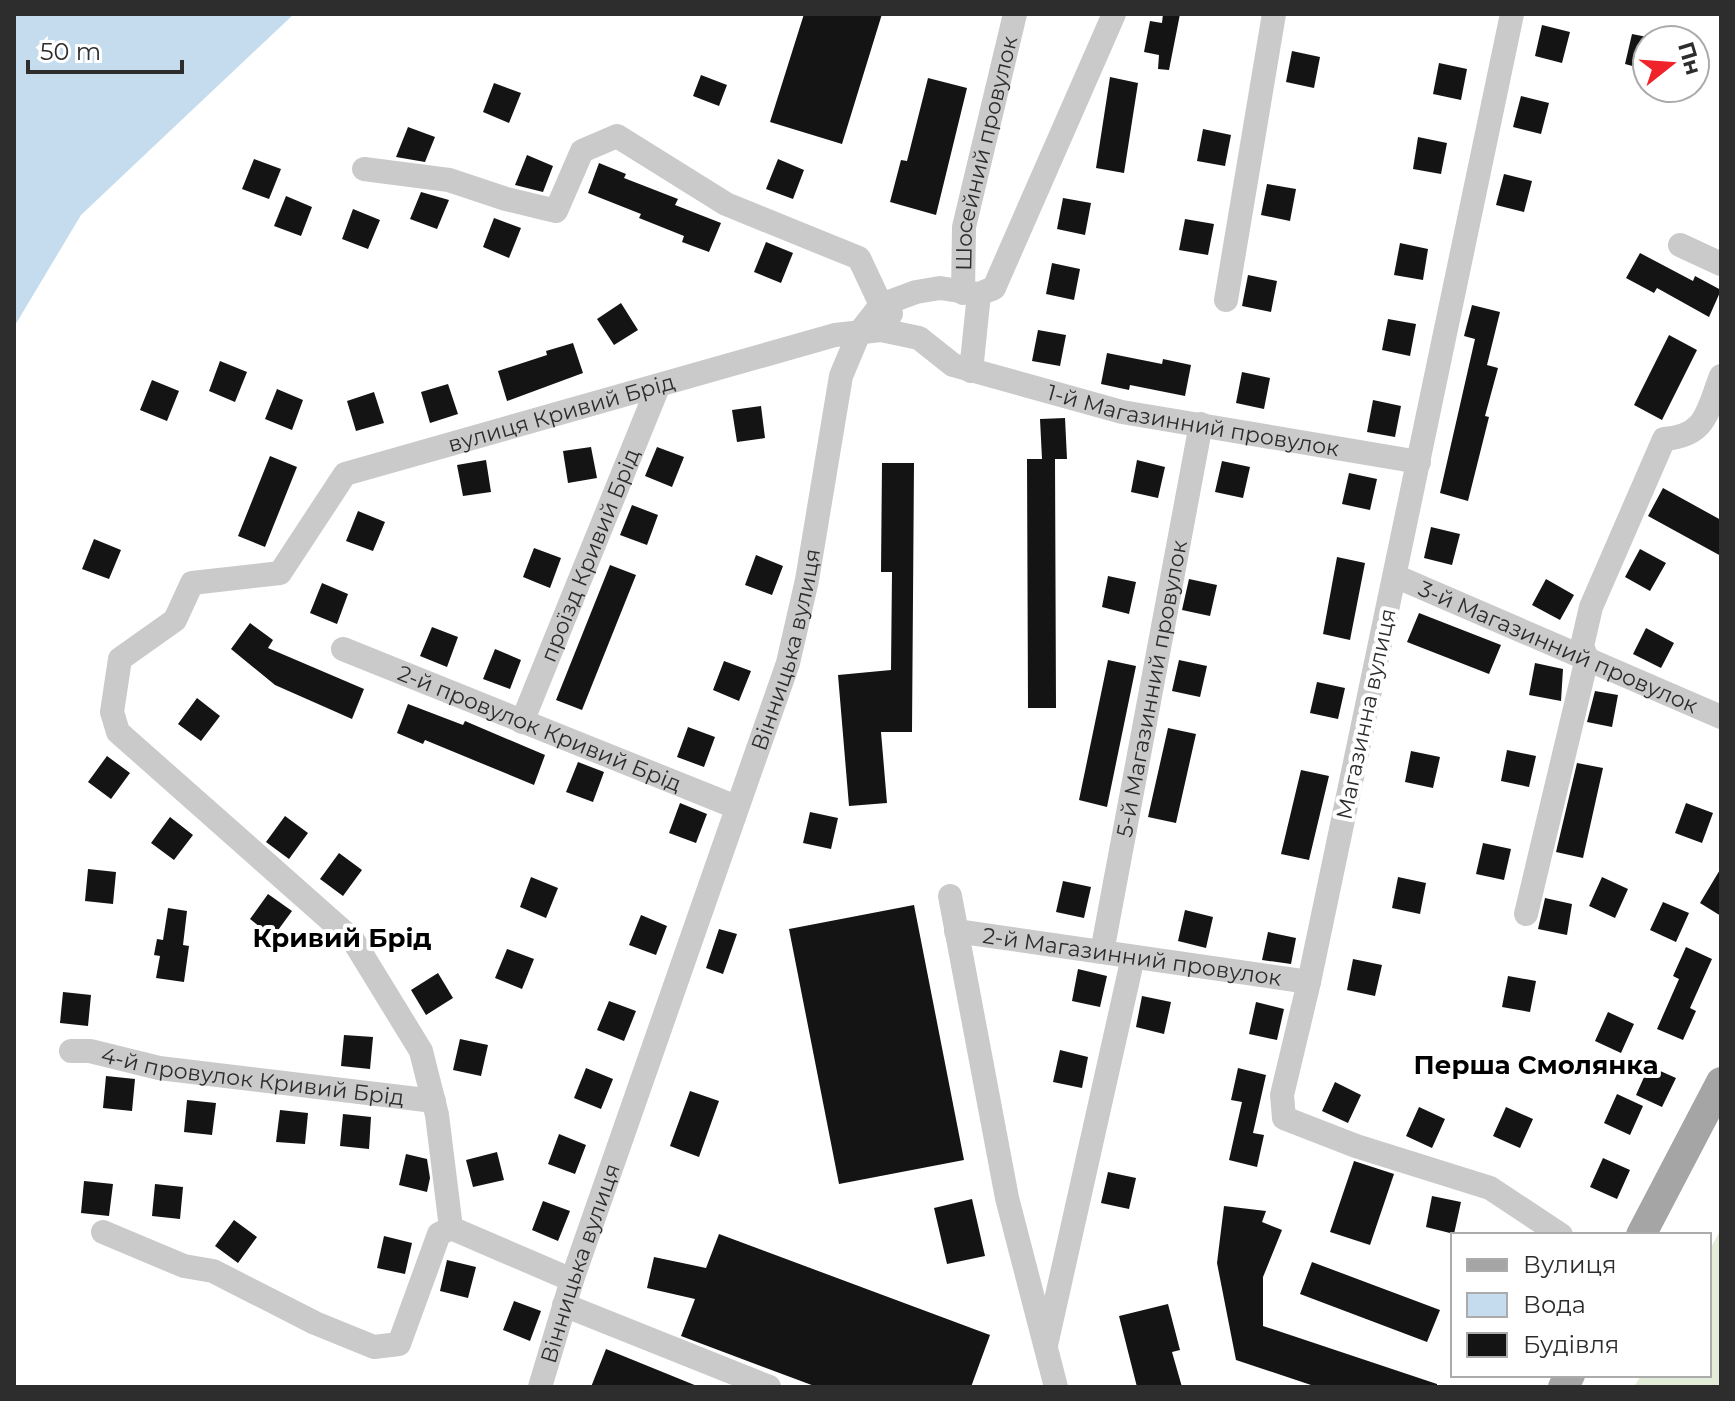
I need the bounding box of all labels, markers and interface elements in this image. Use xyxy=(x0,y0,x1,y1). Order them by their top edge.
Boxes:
scale bar xyxy=(28,24,182,74)
north arrow xyxy=(1631,24,1711,104)
street label: Шосейний провулок xyxy=(950,33,1023,271)
text: 50 m xyxy=(40,37,101,66)
text: Пн xyxy=(1672,39,1707,78)
street label: вулиця Кривий Брід xyxy=(445,368,678,458)
street label: 1-й Магазинний провулок xyxy=(1044,378,1341,462)
street label: проїзд Кривий Брід xyxy=(534,445,645,666)
street label: 5-й Магазинний провулок xyxy=(1110,538,1192,839)
street label: Вінницька вулиця xyxy=(745,546,826,754)
street label: 3-й Магазинний провулок xyxy=(1415,574,1702,719)
street label: Магазинна вулиця xyxy=(1330,606,1402,822)
street label: 2-й провулок Кривий Брід xyxy=(394,659,686,797)
district label: Кривий Брід xyxy=(252,922,432,954)
street label: 2-й Магазинний провулок xyxy=(981,922,1283,991)
street label: 4-й провулок Кривий Брід xyxy=(98,1041,406,1111)
district label: Перша Смолянка xyxy=(1414,1049,1658,1081)
street label: Вінницька вулиця xyxy=(534,1160,625,1366)
legend xyxy=(1451,1233,1711,1377)
text: Вулиця xyxy=(1523,1250,1616,1279)
text: Вода xyxy=(1523,1290,1586,1319)
text: Будівля xyxy=(1523,1330,1619,1359)

